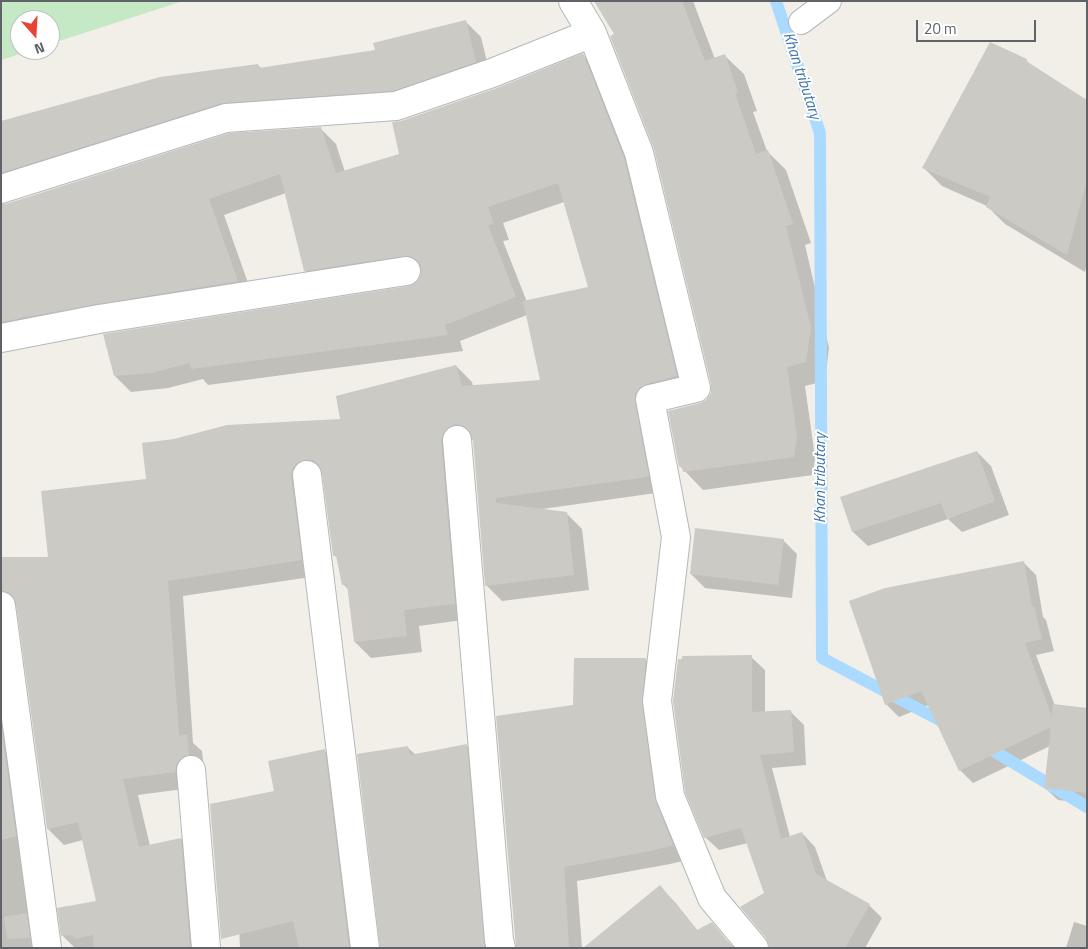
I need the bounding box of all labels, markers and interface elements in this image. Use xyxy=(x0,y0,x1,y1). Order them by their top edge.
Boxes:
north arrow xyxy=(10,10,60,60)
scale bar xyxy=(918,10,1038,42)
text: 20 m xyxy=(924,17,957,40)
water label: Khan tributary xyxy=(778,30,824,122)
text: N xyxy=(32,37,48,60)
water label: Khan tributary xyxy=(811,433,831,523)

